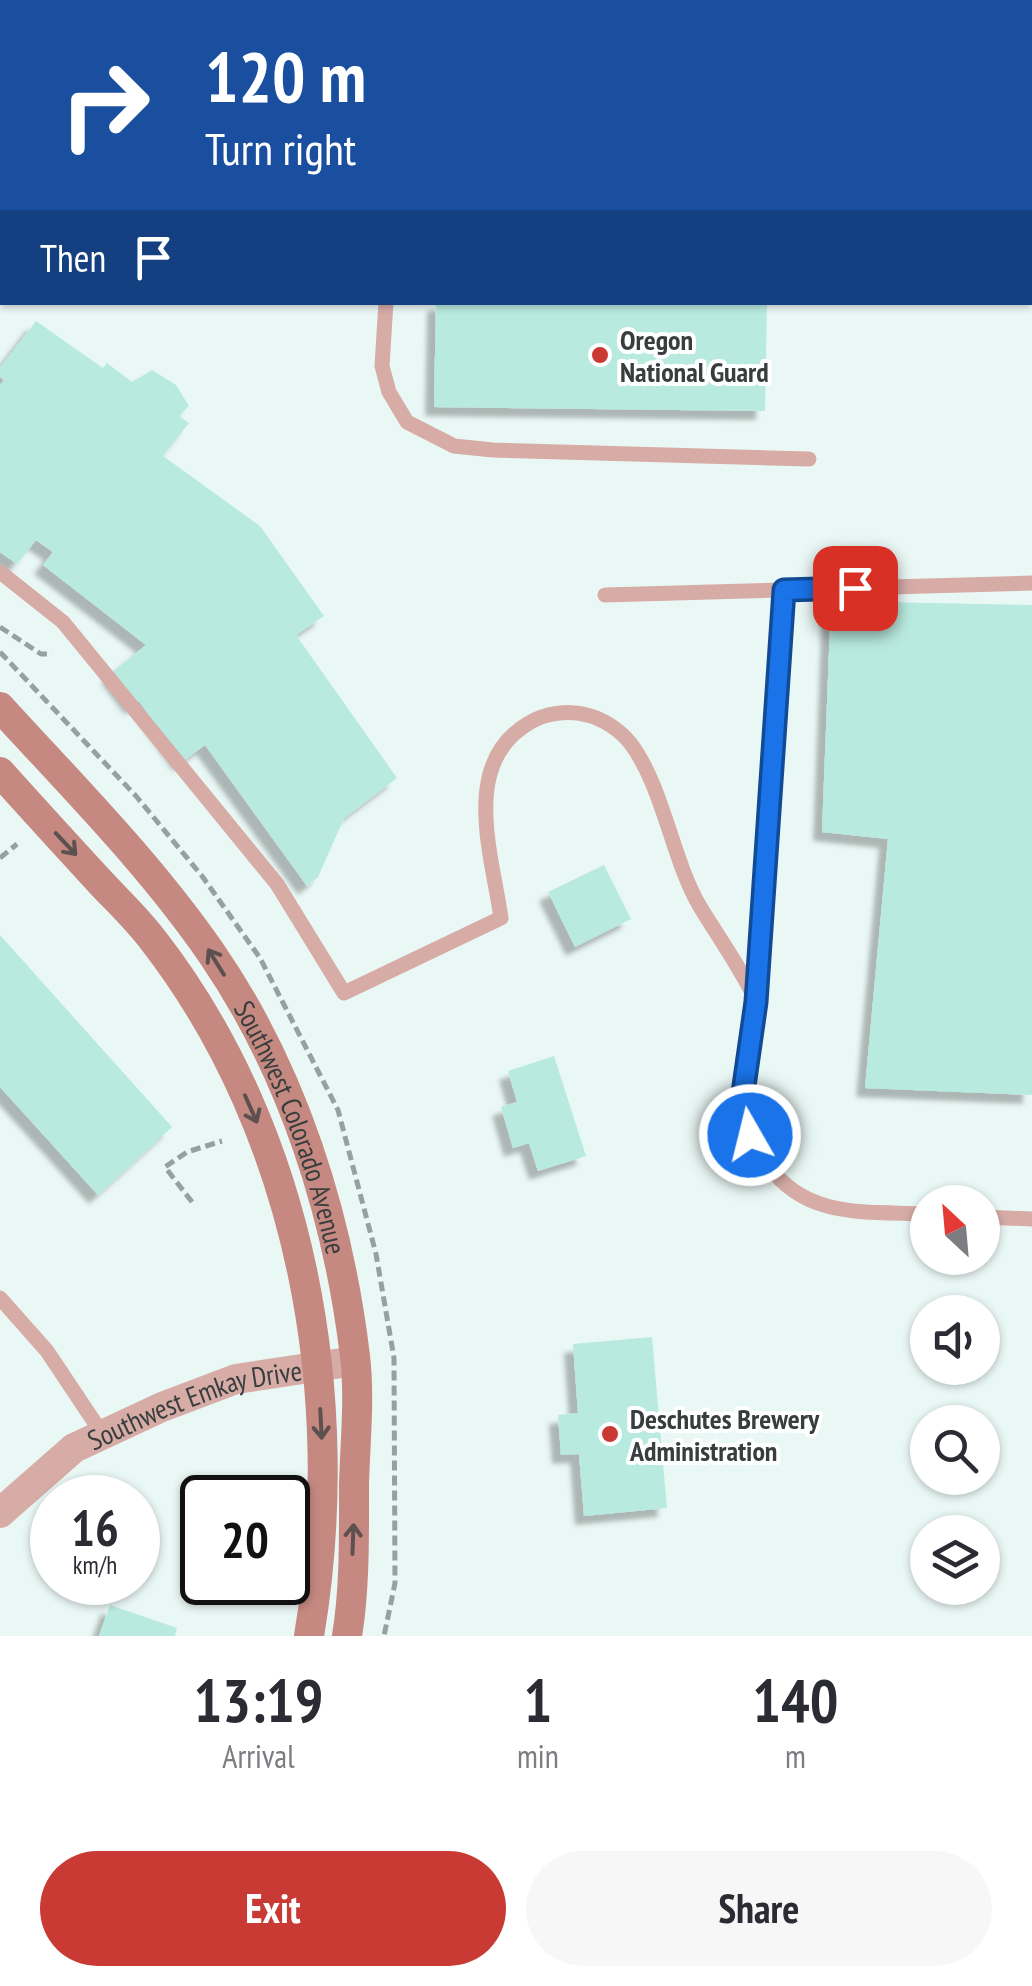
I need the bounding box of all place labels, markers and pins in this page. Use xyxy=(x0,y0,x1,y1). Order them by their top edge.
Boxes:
place label: Oregon National Guard xyxy=(620,321,769,390)
marker: Oregon National Guard xyxy=(589,344,611,366)
pin xyxy=(813,546,898,631)
place label: Deschutes Brewery Administration xyxy=(629,1400,820,1469)
marker: Deschutes Brewery Administration xyxy=(599,1423,621,1445)

